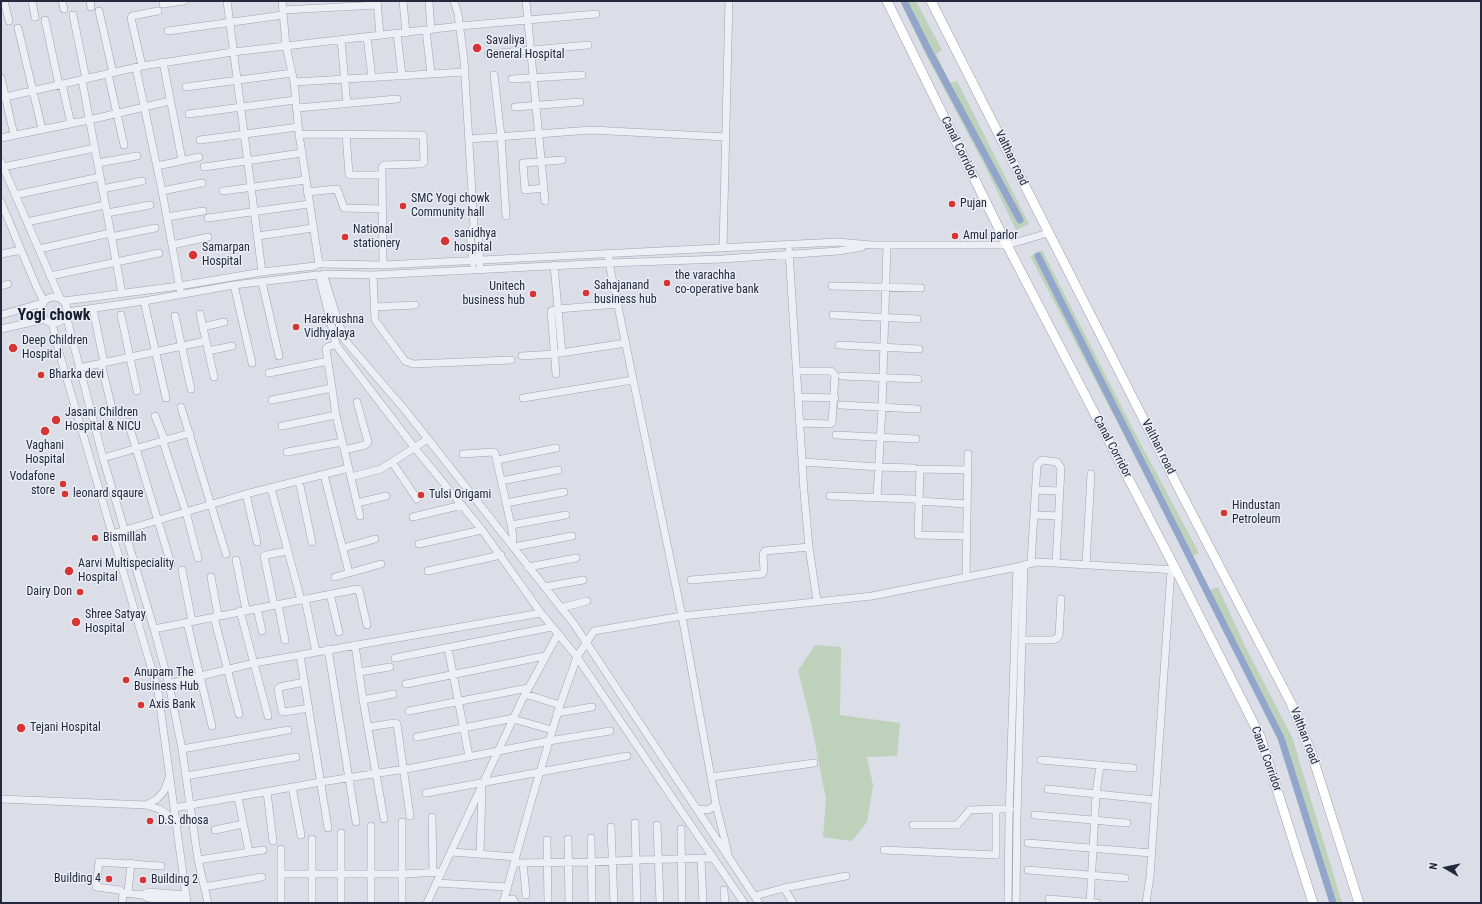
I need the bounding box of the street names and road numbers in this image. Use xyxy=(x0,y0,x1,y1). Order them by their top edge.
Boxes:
street label: Canal Corridor xyxy=(938,114,980,182)
street label: Valthan road xyxy=(991,128,1031,188)
street label: Canal Corridor xyxy=(1090,414,1134,480)
street label: Valthan road xyxy=(1138,417,1178,477)
street label: Valthan road xyxy=(1287,705,1321,767)
street label: Canal Corridor xyxy=(1248,725,1284,793)

